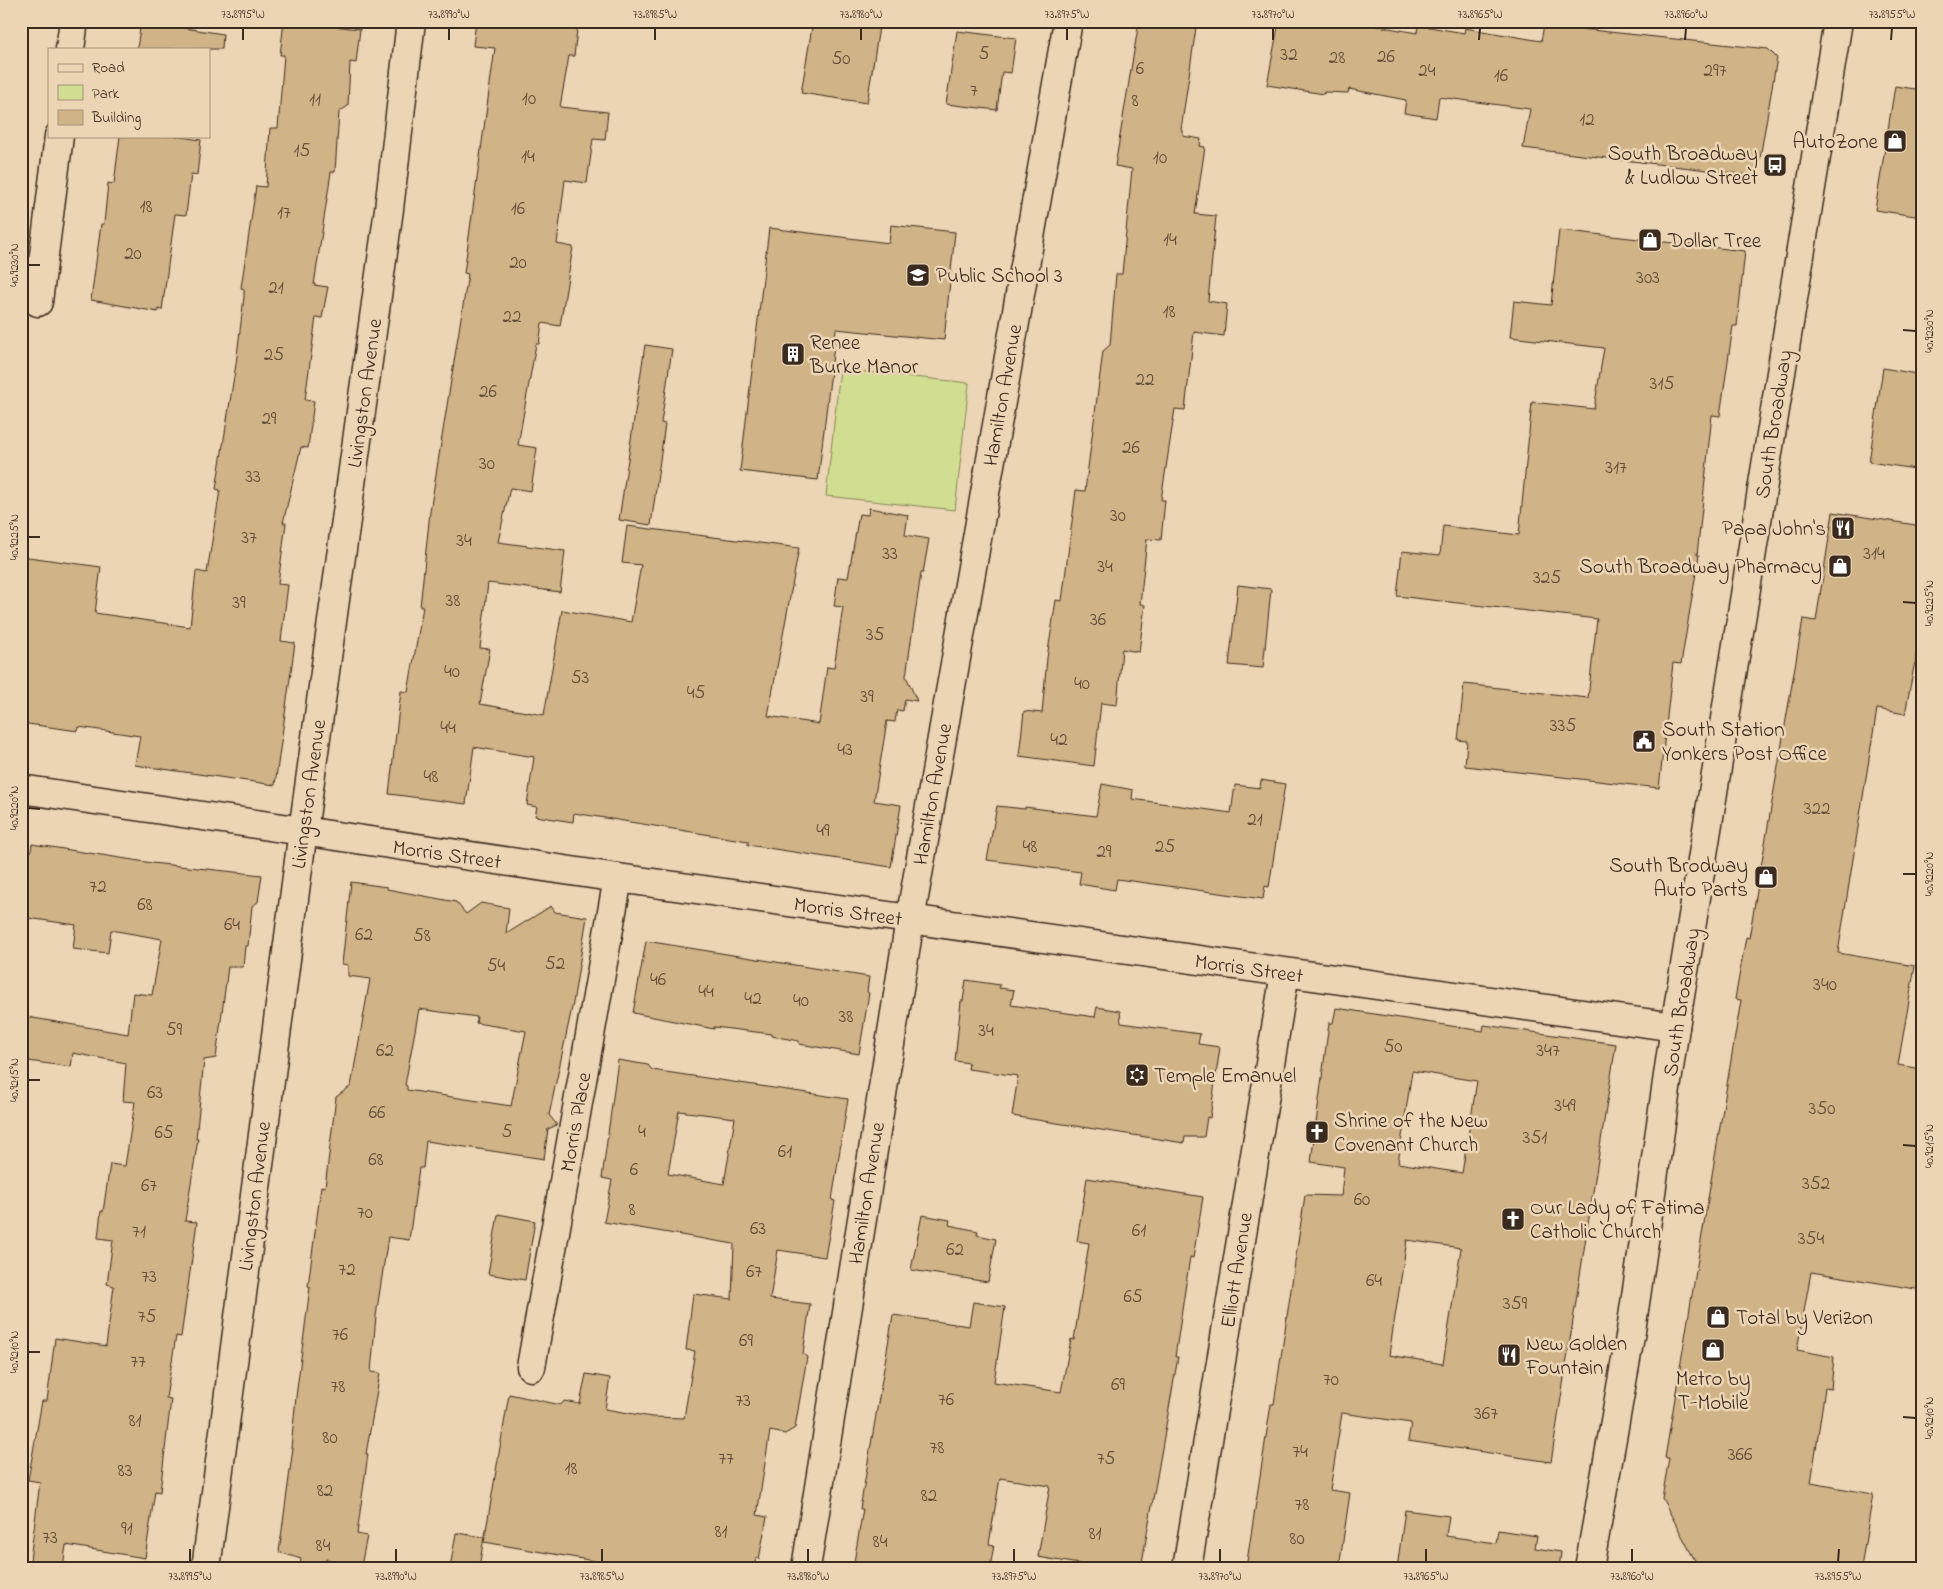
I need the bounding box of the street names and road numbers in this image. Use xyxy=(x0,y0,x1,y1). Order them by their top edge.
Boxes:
street label: Livingston Avenue xyxy=(341,316,393,470)
street label: Hamilton Avenue xyxy=(977,321,1031,469)
street label: South Broadway xyxy=(1748,348,1804,501)
street label: Livingston Avenue xyxy=(285,717,337,871)
street label: Hamilton Avenue xyxy=(907,720,961,868)
street label: Morris Street xyxy=(391,834,503,878)
street label: Morris Street xyxy=(792,891,904,935)
street label: South Broadway xyxy=(1656,926,1712,1079)
street label: Morris Street xyxy=(1193,948,1305,992)
street label: Morris Place xyxy=(553,1069,601,1175)
street label: Livingston Avenue xyxy=(232,1119,282,1273)
street label: Hamilton Avenue xyxy=(842,1120,894,1267)
street label: Elliott Avenue xyxy=(1214,1210,1262,1330)

